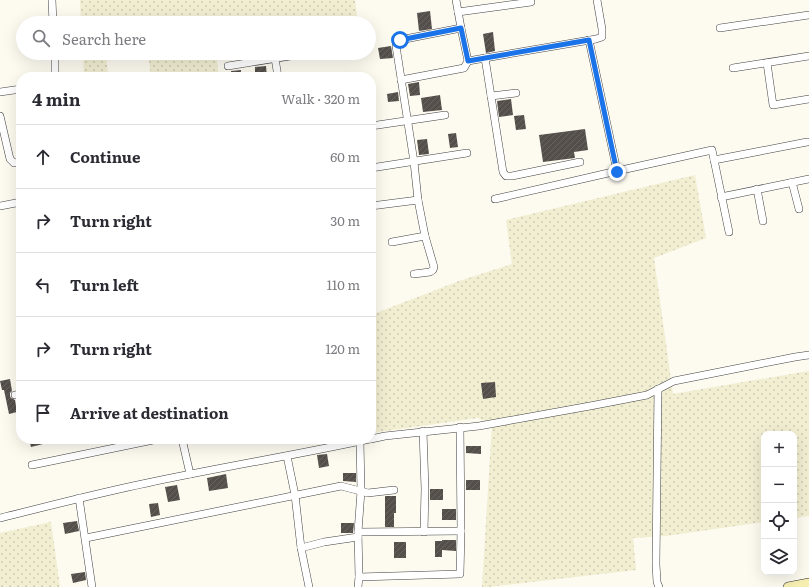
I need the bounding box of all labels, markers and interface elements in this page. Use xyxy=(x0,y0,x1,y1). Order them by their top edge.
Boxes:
search box xyxy=(16,16,376,60)
icon: search xyxy=(30,27,52,49)
text: Search here xyxy=(62,27,146,50)
route start xyxy=(391,31,409,49)
text: 4 min xyxy=(32,86,81,111)
text: Walk · 320 m xyxy=(281,89,360,108)
text: Continue xyxy=(70,145,140,168)
icon: ahead xyxy=(32,146,54,168)
text: 60 m xyxy=(330,147,360,166)
route end xyxy=(608,163,626,181)
text: Turn right xyxy=(70,209,152,232)
icon: right xyxy=(32,210,54,232)
text: 30 m xyxy=(330,211,360,230)
text: Turn left xyxy=(70,273,139,296)
icon: left xyxy=(32,274,54,296)
text: 110 m xyxy=(327,275,360,294)
text: Turn right xyxy=(70,337,152,360)
icon: right xyxy=(32,338,54,360)
text: 120 m xyxy=(325,339,360,358)
text: Arrive at destination xyxy=(70,401,229,424)
icon: arrive xyxy=(32,402,54,424)
map controls xyxy=(761,431,797,575)
button: + xyxy=(761,431,797,467)
button: − xyxy=(761,467,797,503)
button: locate xyxy=(761,503,797,539)
button: layers xyxy=(761,539,797,575)

